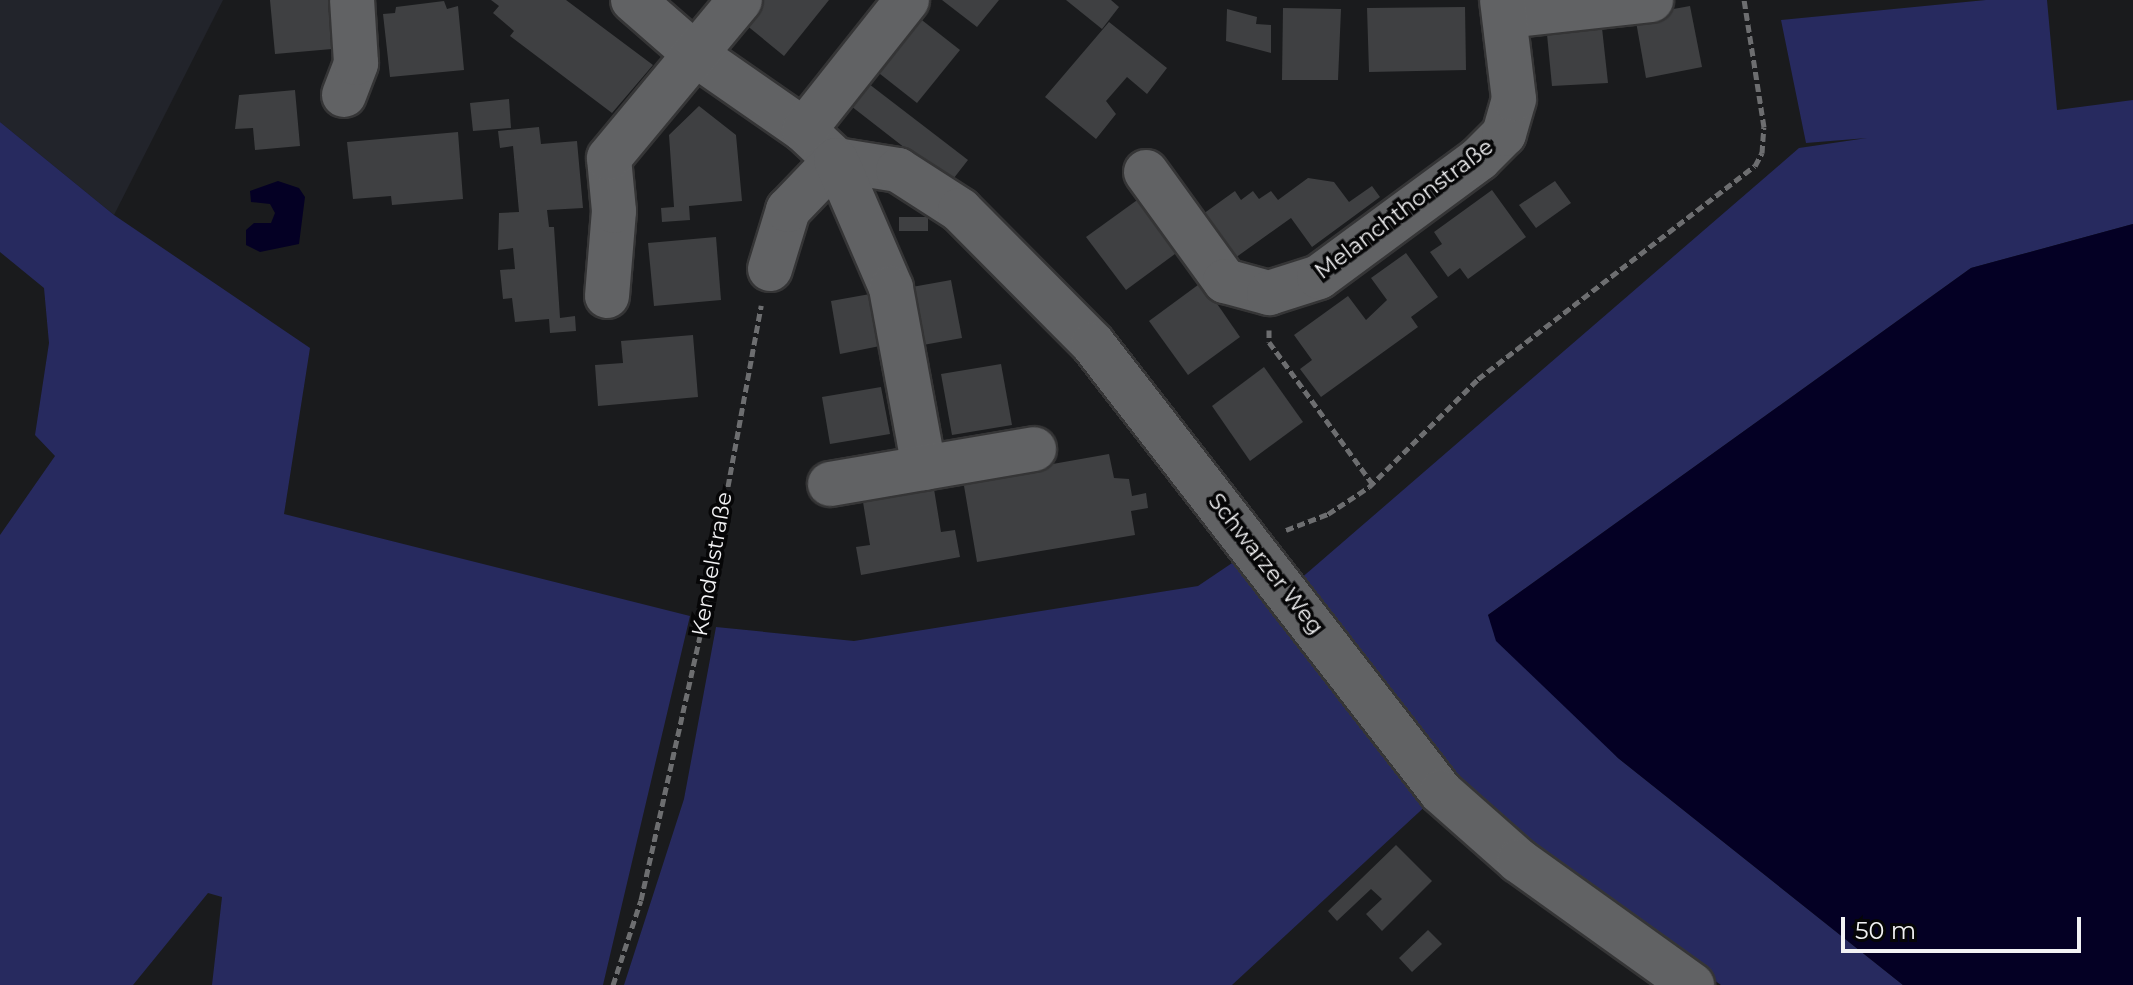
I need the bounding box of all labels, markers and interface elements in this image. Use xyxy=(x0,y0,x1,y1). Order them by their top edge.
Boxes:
street label: Melanchthonstraße xyxy=(1310,133,1498,285)
street label: Schwarzer Weg xyxy=(1203,488,1329,640)
street label: Kendelstraße xyxy=(686,490,738,638)
scale bar xyxy=(1845,901,2085,951)
text: 50 m xyxy=(1855,916,1916,945)

